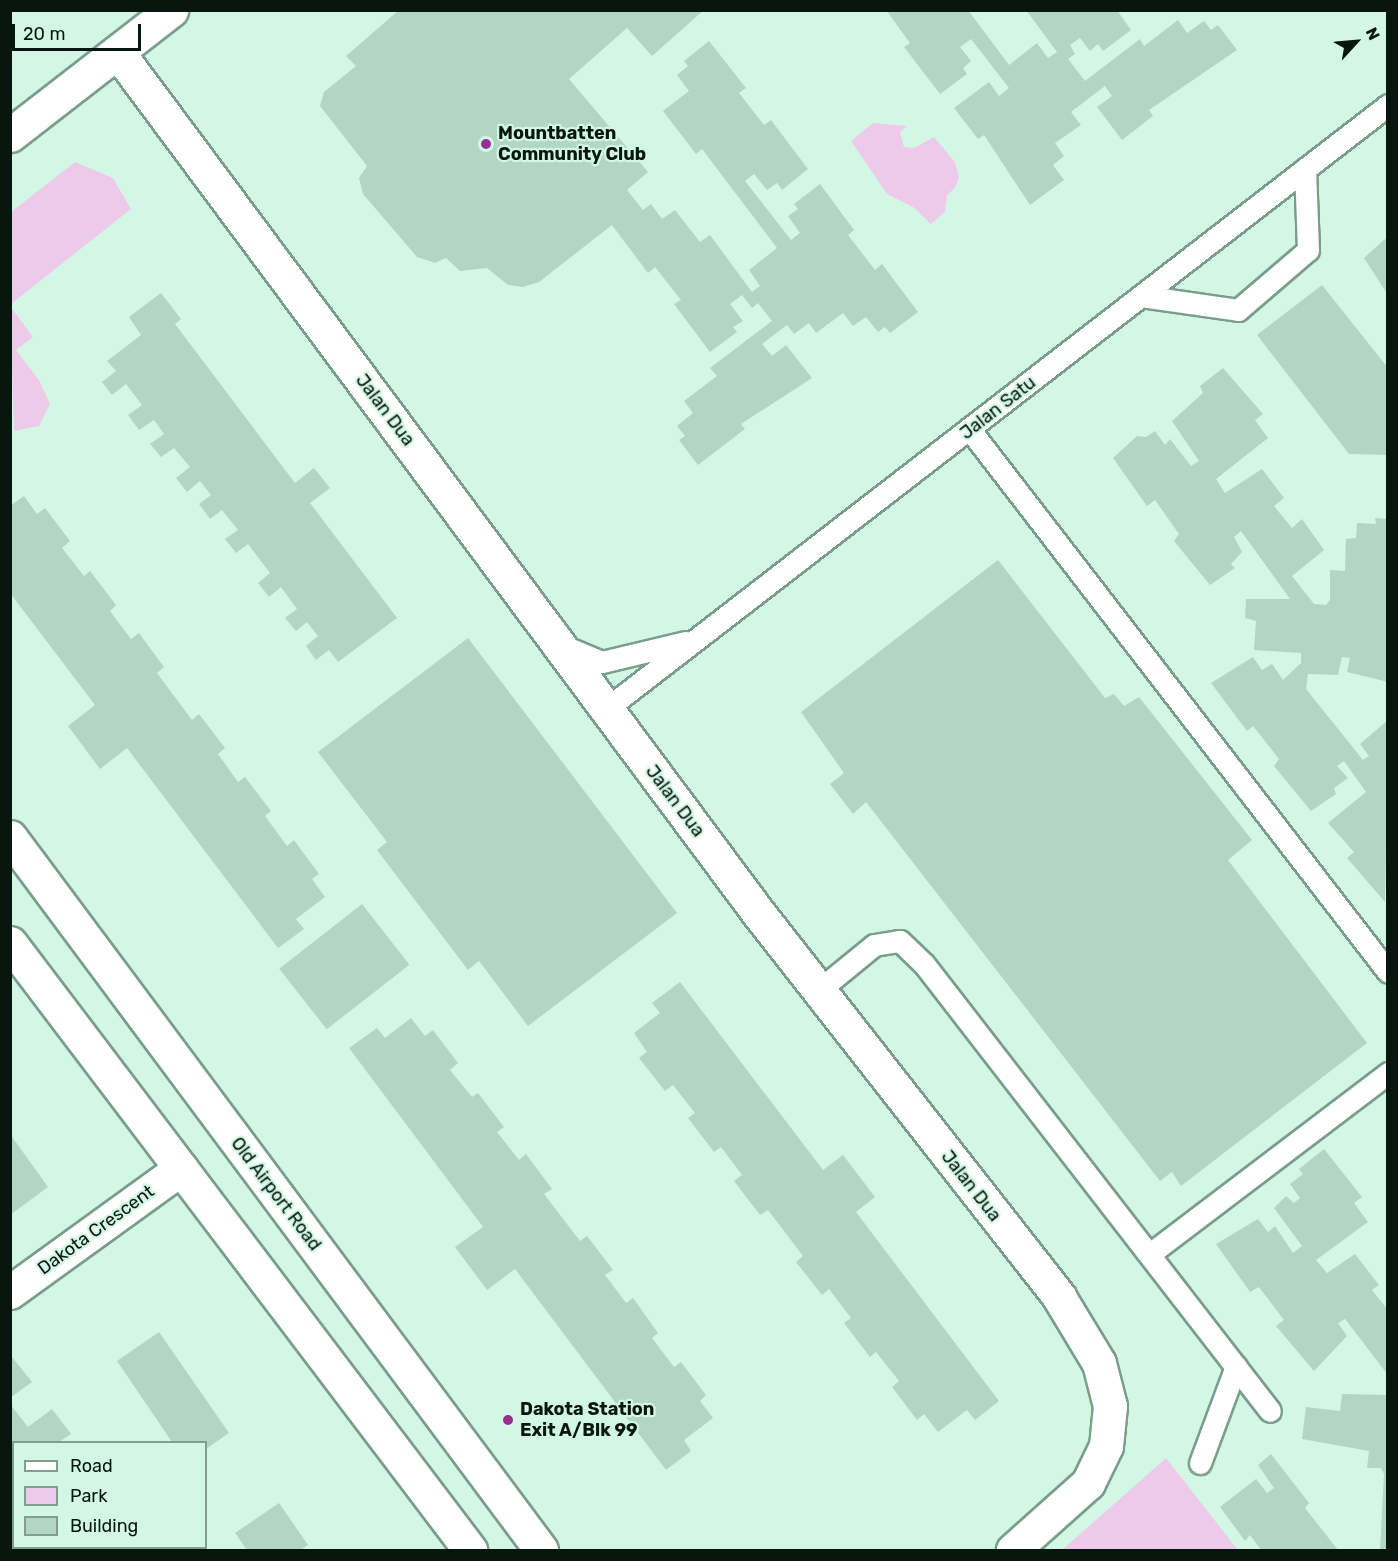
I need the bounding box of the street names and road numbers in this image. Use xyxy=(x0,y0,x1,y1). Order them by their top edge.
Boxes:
street label: Jalan Dua xyxy=(351,370,419,450)
street label: Jalan Satu xyxy=(956,372,1040,444)
street label: Jalan Dua xyxy=(641,761,709,841)
street label: Old Airport Road xyxy=(226,1133,326,1255)
street label: Jalan Dua xyxy=(937,1146,1005,1226)
street label: Dakota Crescent xyxy=(34,1181,158,1279)

